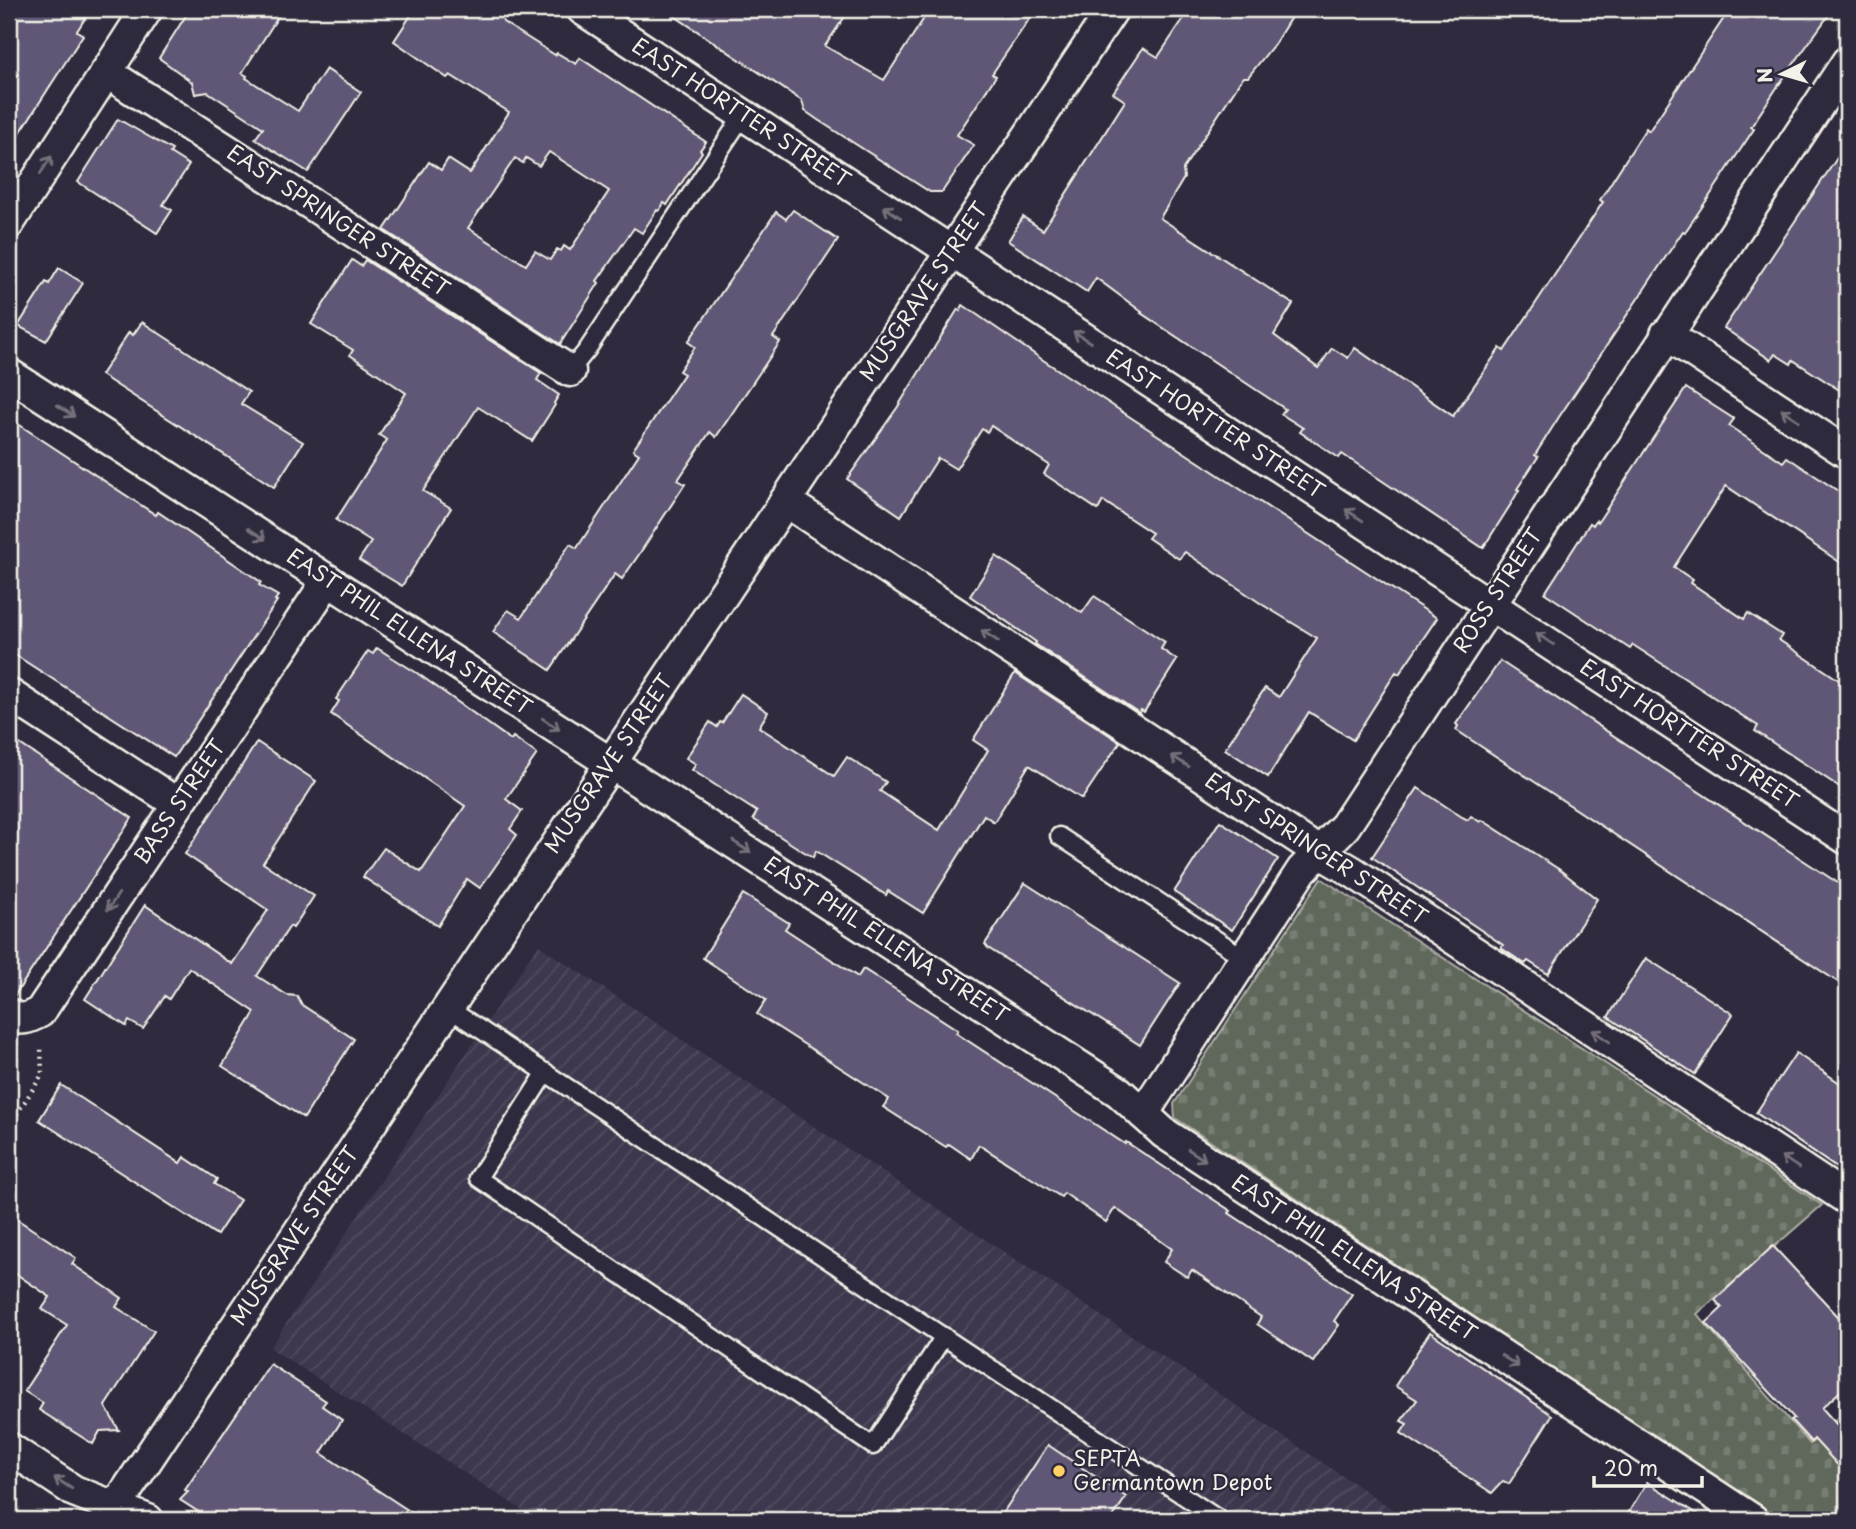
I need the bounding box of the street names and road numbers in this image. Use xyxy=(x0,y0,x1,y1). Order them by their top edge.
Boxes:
street label: EAST HORTTER STREET xyxy=(626,28,859,195)
street label: EAST SPRINGER STREET xyxy=(221,135,457,304)
street label: MUSGRAVE STREET xyxy=(850,194,995,387)
street label: EAST HORTTER STREET xyxy=(1100,339,1333,506)
street label: ROSS STREET xyxy=(1444,520,1549,659)
street label: EAST PHIL ELLENA STREET xyxy=(281,539,539,722)
street label: EAST HORTTER STREET xyxy=(1574,649,1807,816)
street label: MUSGRAVE STREET xyxy=(535,666,680,859)
street label: BASS STREET xyxy=(125,732,232,870)
street label: EAST SPRINGER STREET xyxy=(1199,763,1435,932)
street label: EAST PHIL ELLENA STREET xyxy=(758,847,1016,1030)
street label: MUSGRAVE STREET xyxy=(221,1138,366,1331)
street label: EAST PHIL ELLENA STREET xyxy=(1226,1165,1484,1348)

